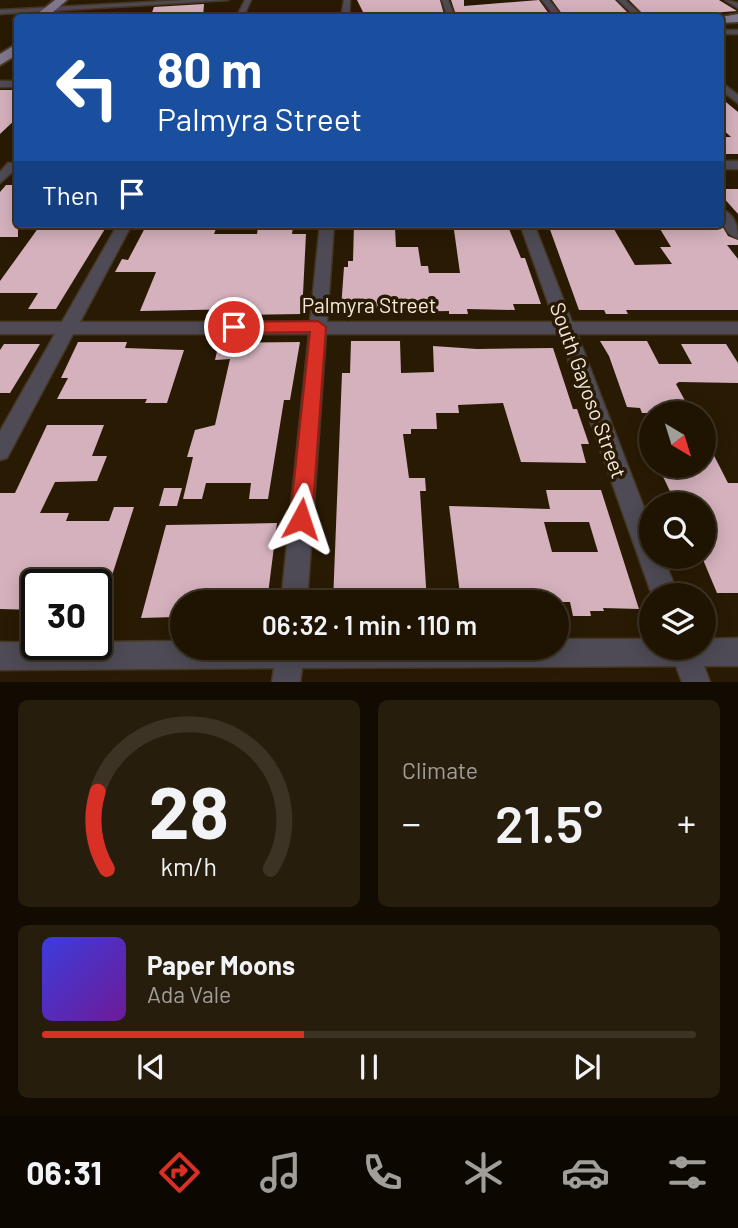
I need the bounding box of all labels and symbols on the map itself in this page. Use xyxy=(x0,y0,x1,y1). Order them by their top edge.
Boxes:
street label: Palmyra Street xyxy=(302,292,436,317)
pin xyxy=(204,297,264,357)
street label: South Gayoso Street xyxy=(546,299,632,481)
north arrow xyxy=(639,401,716,478)
position arrow xyxy=(264,482,338,556)
speed limit sign: 30 xyxy=(21,569,112,660)

